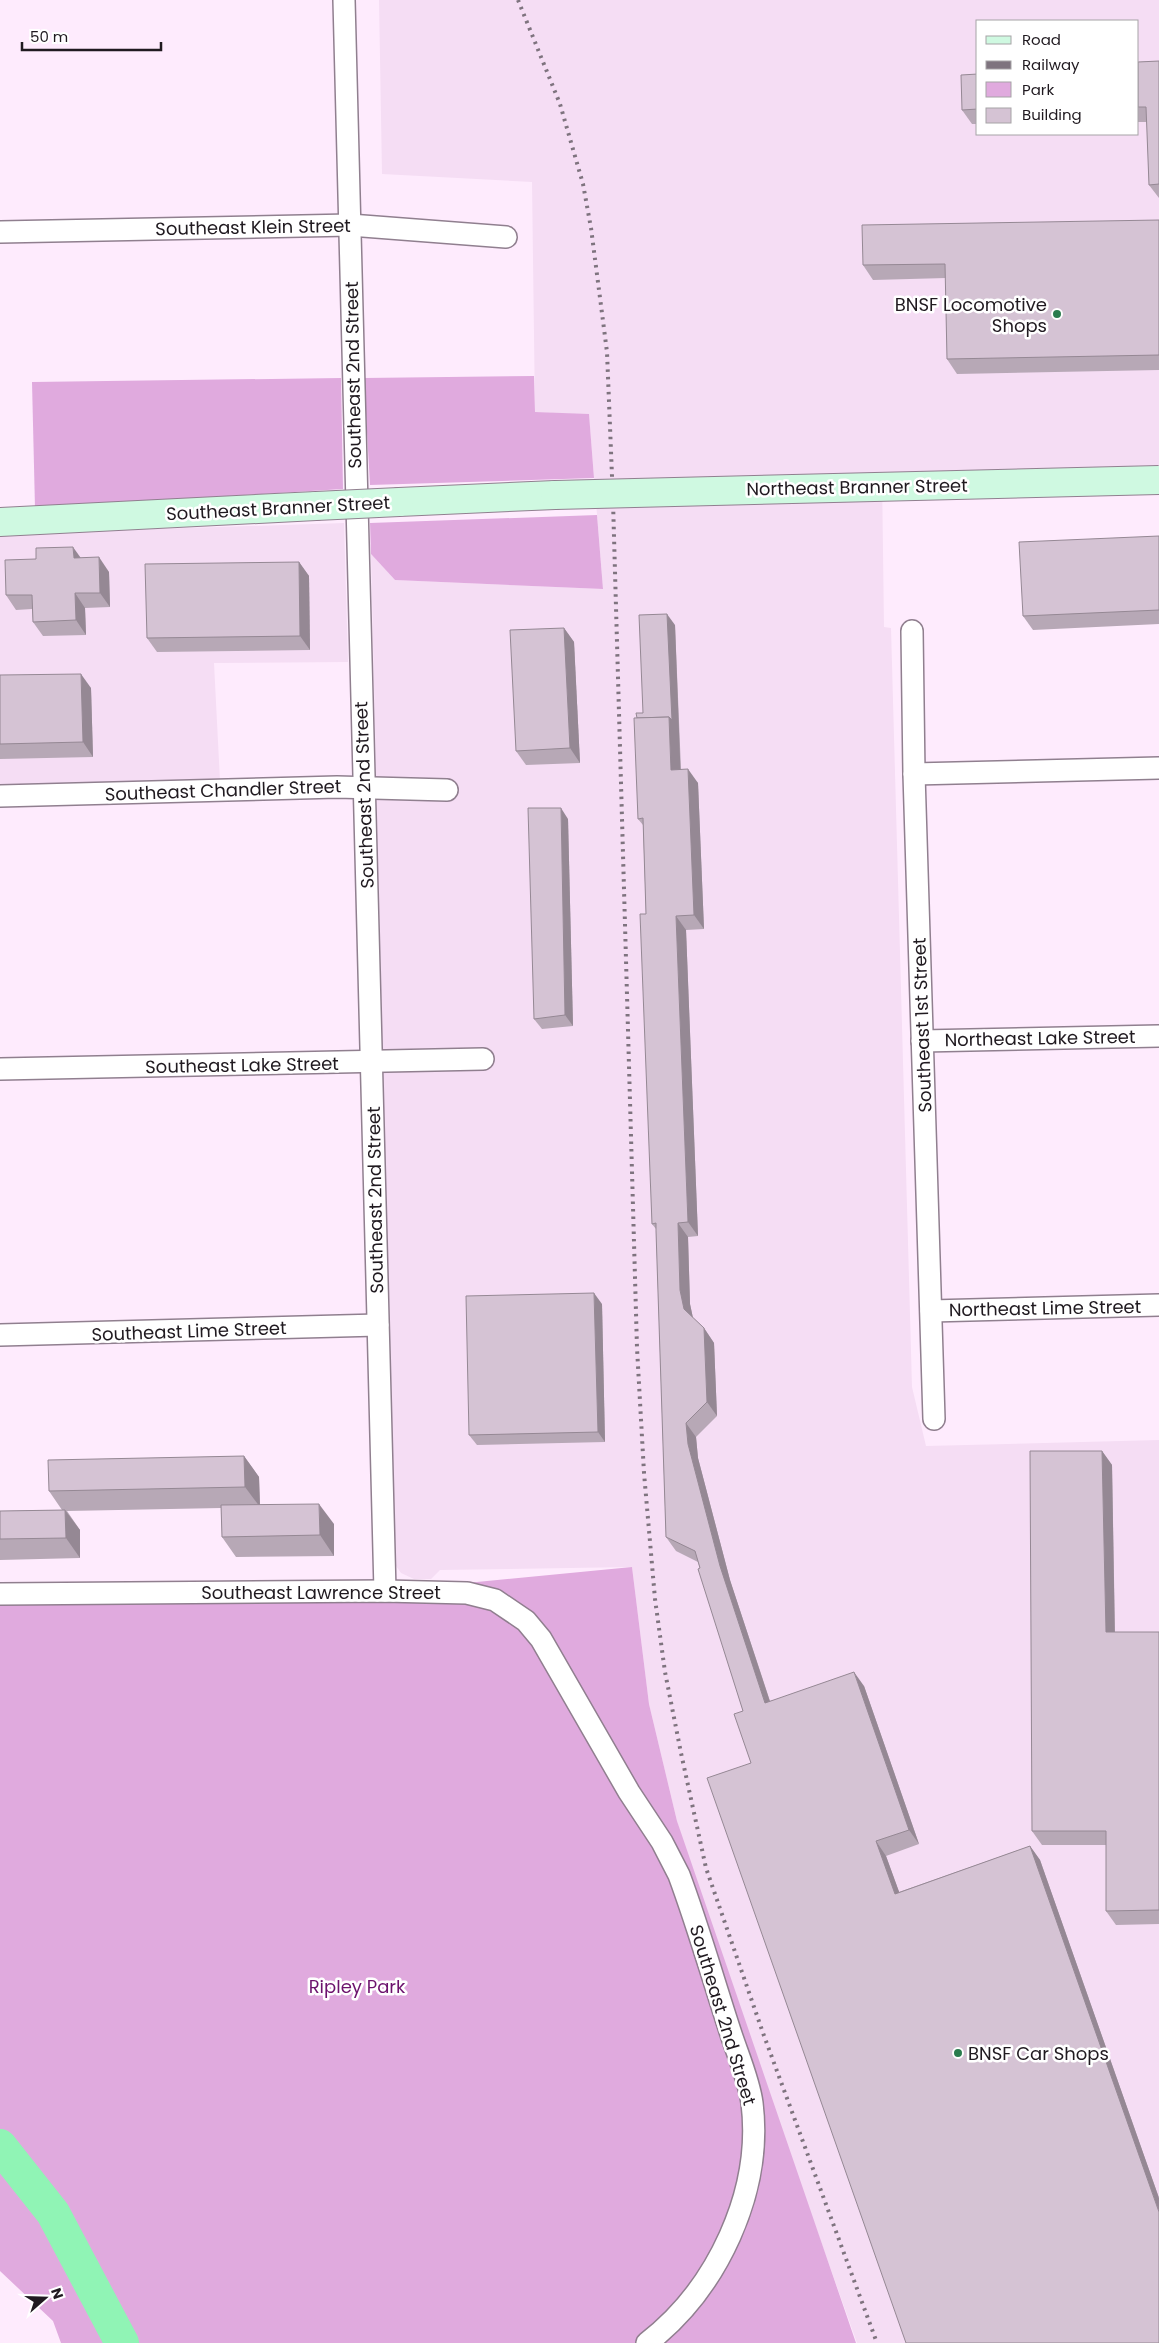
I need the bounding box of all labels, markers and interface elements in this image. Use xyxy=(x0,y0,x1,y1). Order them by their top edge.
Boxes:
scale bar xyxy=(22,20,161,52)
legend xyxy=(976,20,1139,135)
text: 50 m xyxy=(30,26,68,47)
text: Road xyxy=(1022,29,1061,50)
text: Railway xyxy=(1022,54,1080,75)
text: Park xyxy=(1022,79,1054,100)
text: Building xyxy=(1022,104,1082,125)
street label: Southeast Klein Street xyxy=(155,213,351,241)
street label: Southeast 2nd Street xyxy=(339,281,367,469)
place label: BNSF Locomotive Shops xyxy=(895,292,1047,338)
marker: BNSF Locomotive Shops xyxy=(1051,308,1063,320)
street label: Northeast Branner Street xyxy=(746,473,968,501)
street label: Southeast Branner Street xyxy=(165,490,391,526)
street label: Southeast 2nd Street xyxy=(348,701,380,889)
street label: Southeast Chandler Street xyxy=(104,773,342,807)
street label: Southeast 1st Street xyxy=(906,937,938,1113)
street label: Northeast Lake Street xyxy=(944,1024,1136,1052)
street label: Southeast Lake Street xyxy=(145,1051,339,1079)
street label: Southeast 2nd Street xyxy=(361,1106,389,1294)
street label: Northeast Lime Street xyxy=(949,1294,1141,1322)
street label: Southeast Lime Street xyxy=(91,1315,287,1347)
street label: Southeast Lawrence Street xyxy=(201,1580,441,1605)
street label: Southeast 2nd Street xyxy=(684,1922,762,2108)
park label: Ripley Park xyxy=(309,1974,406,1999)
place label: BNSF Car Shops xyxy=(968,2041,1109,2066)
marker: BNSF Car Shops xyxy=(952,2047,964,2059)
north arrow xyxy=(20,2273,70,2323)
text: N xyxy=(46,2285,68,2302)

